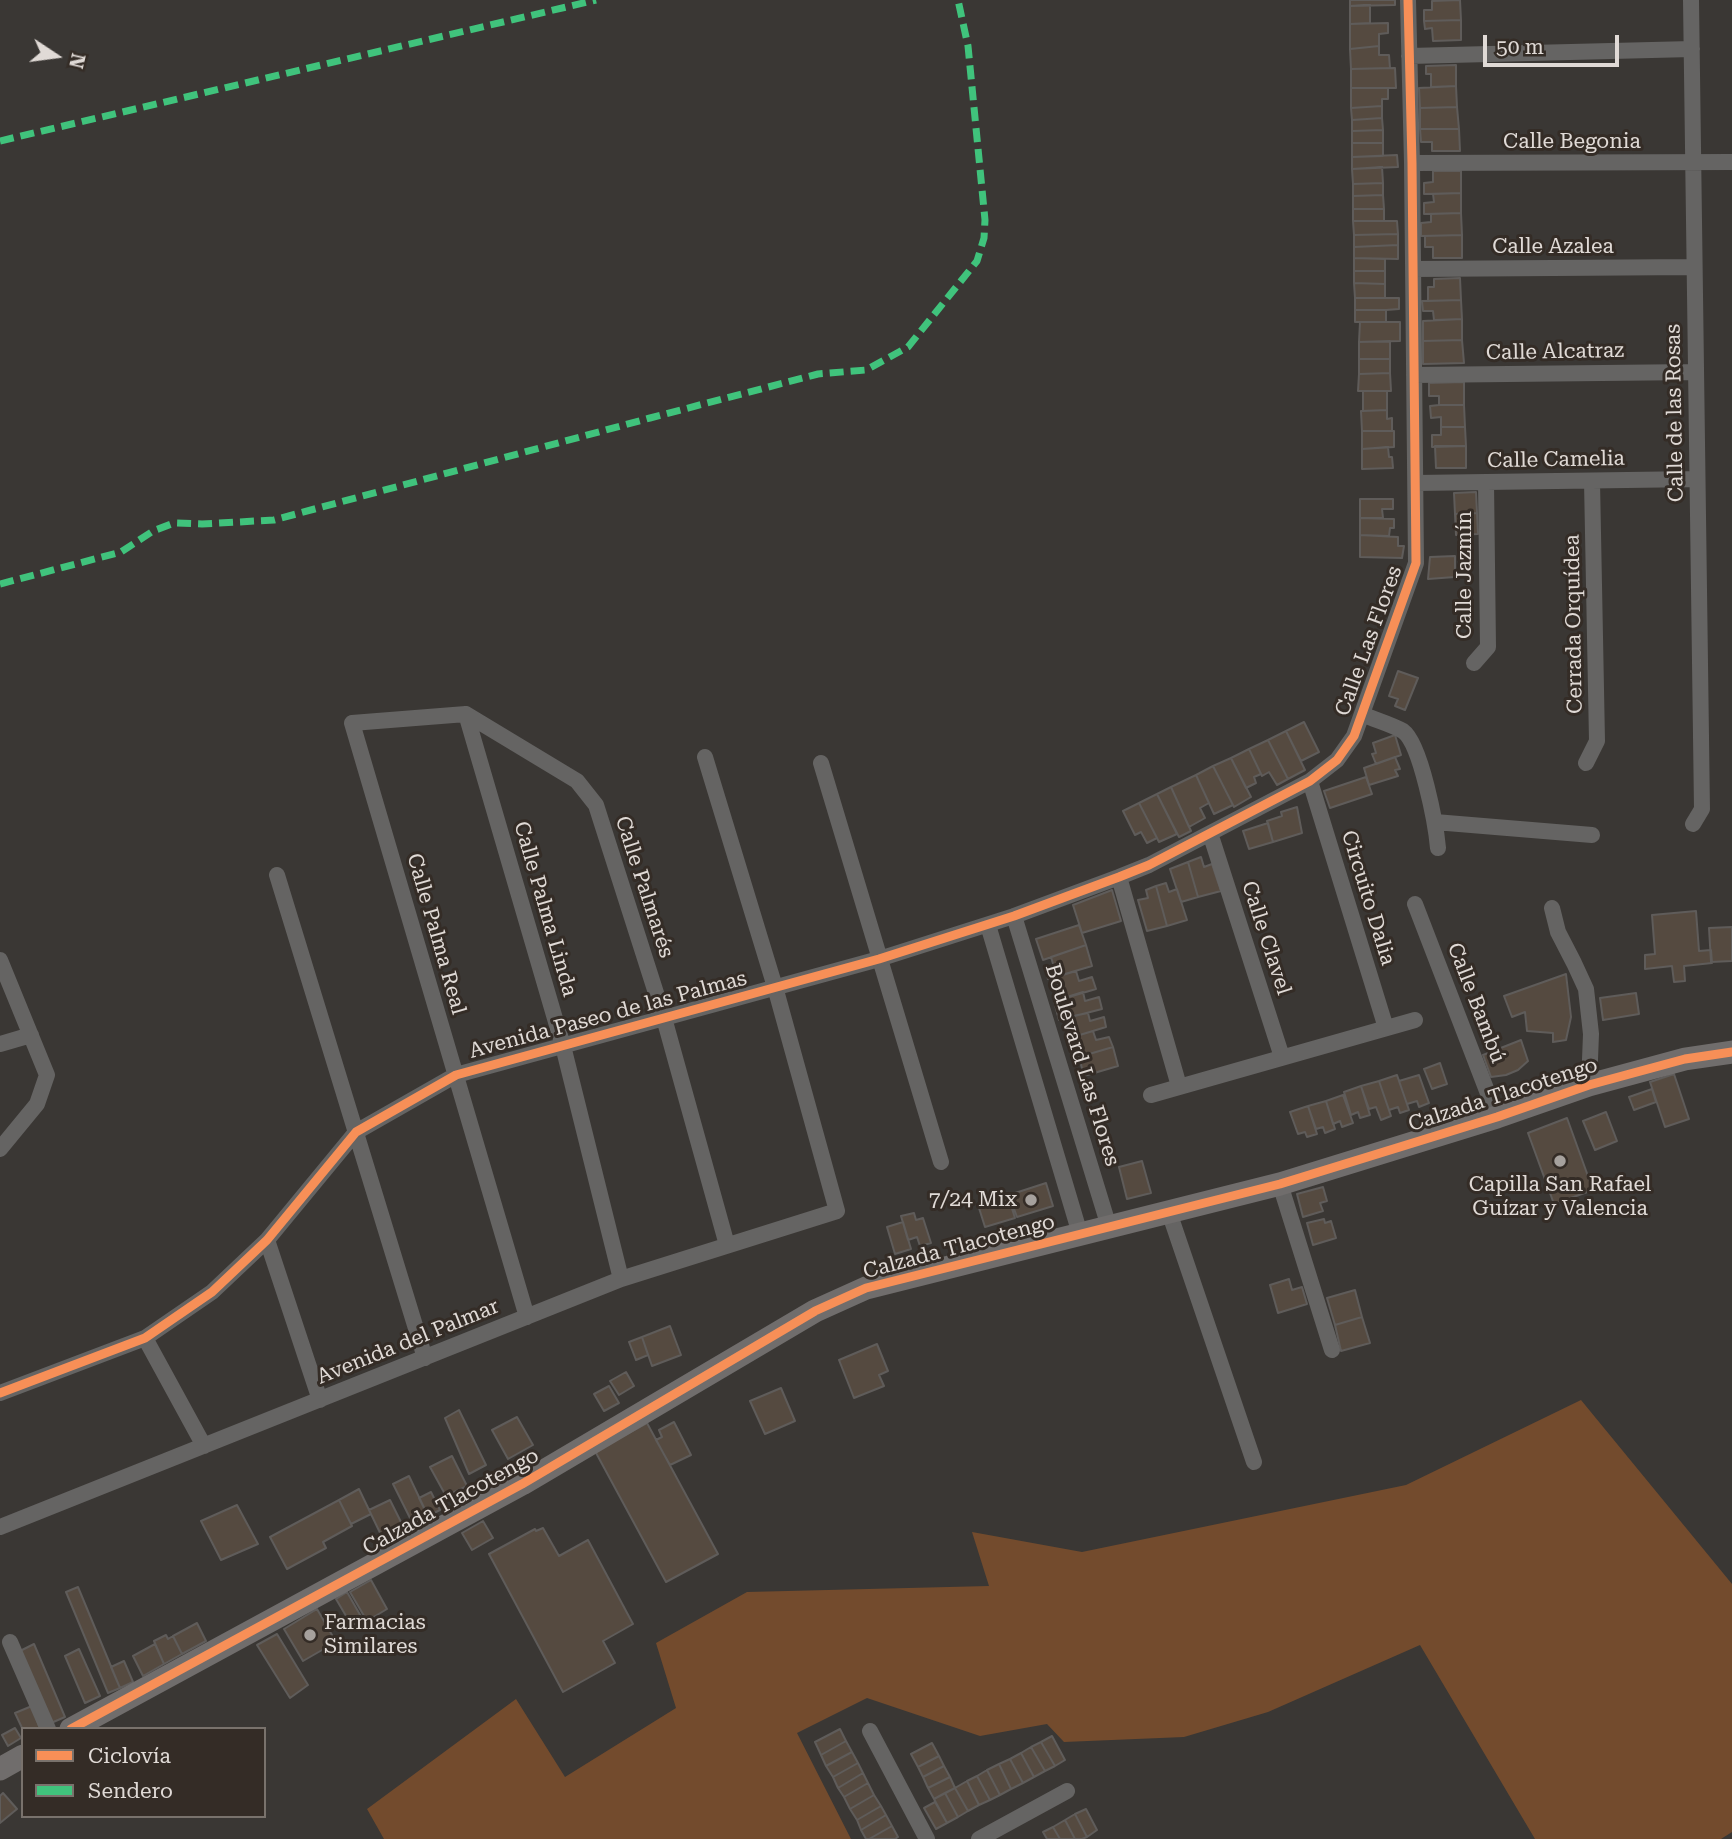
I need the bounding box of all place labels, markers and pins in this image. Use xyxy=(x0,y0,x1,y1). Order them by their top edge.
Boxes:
marker: Capilla San Rafael Guízar y Valencia xyxy=(1552,1153,1568,1169)
place label: Capilla San Rafael Guízar y Valencia xyxy=(1469,1172,1651,1222)
place label: 7/24 Mix xyxy=(929,1187,1017,1213)
marker: 7/24 Mix xyxy=(1023,1192,1039,1208)
place label: Farmacias Similares xyxy=(324,1610,426,1660)
marker: Farmacias Similares xyxy=(302,1627,318,1643)

